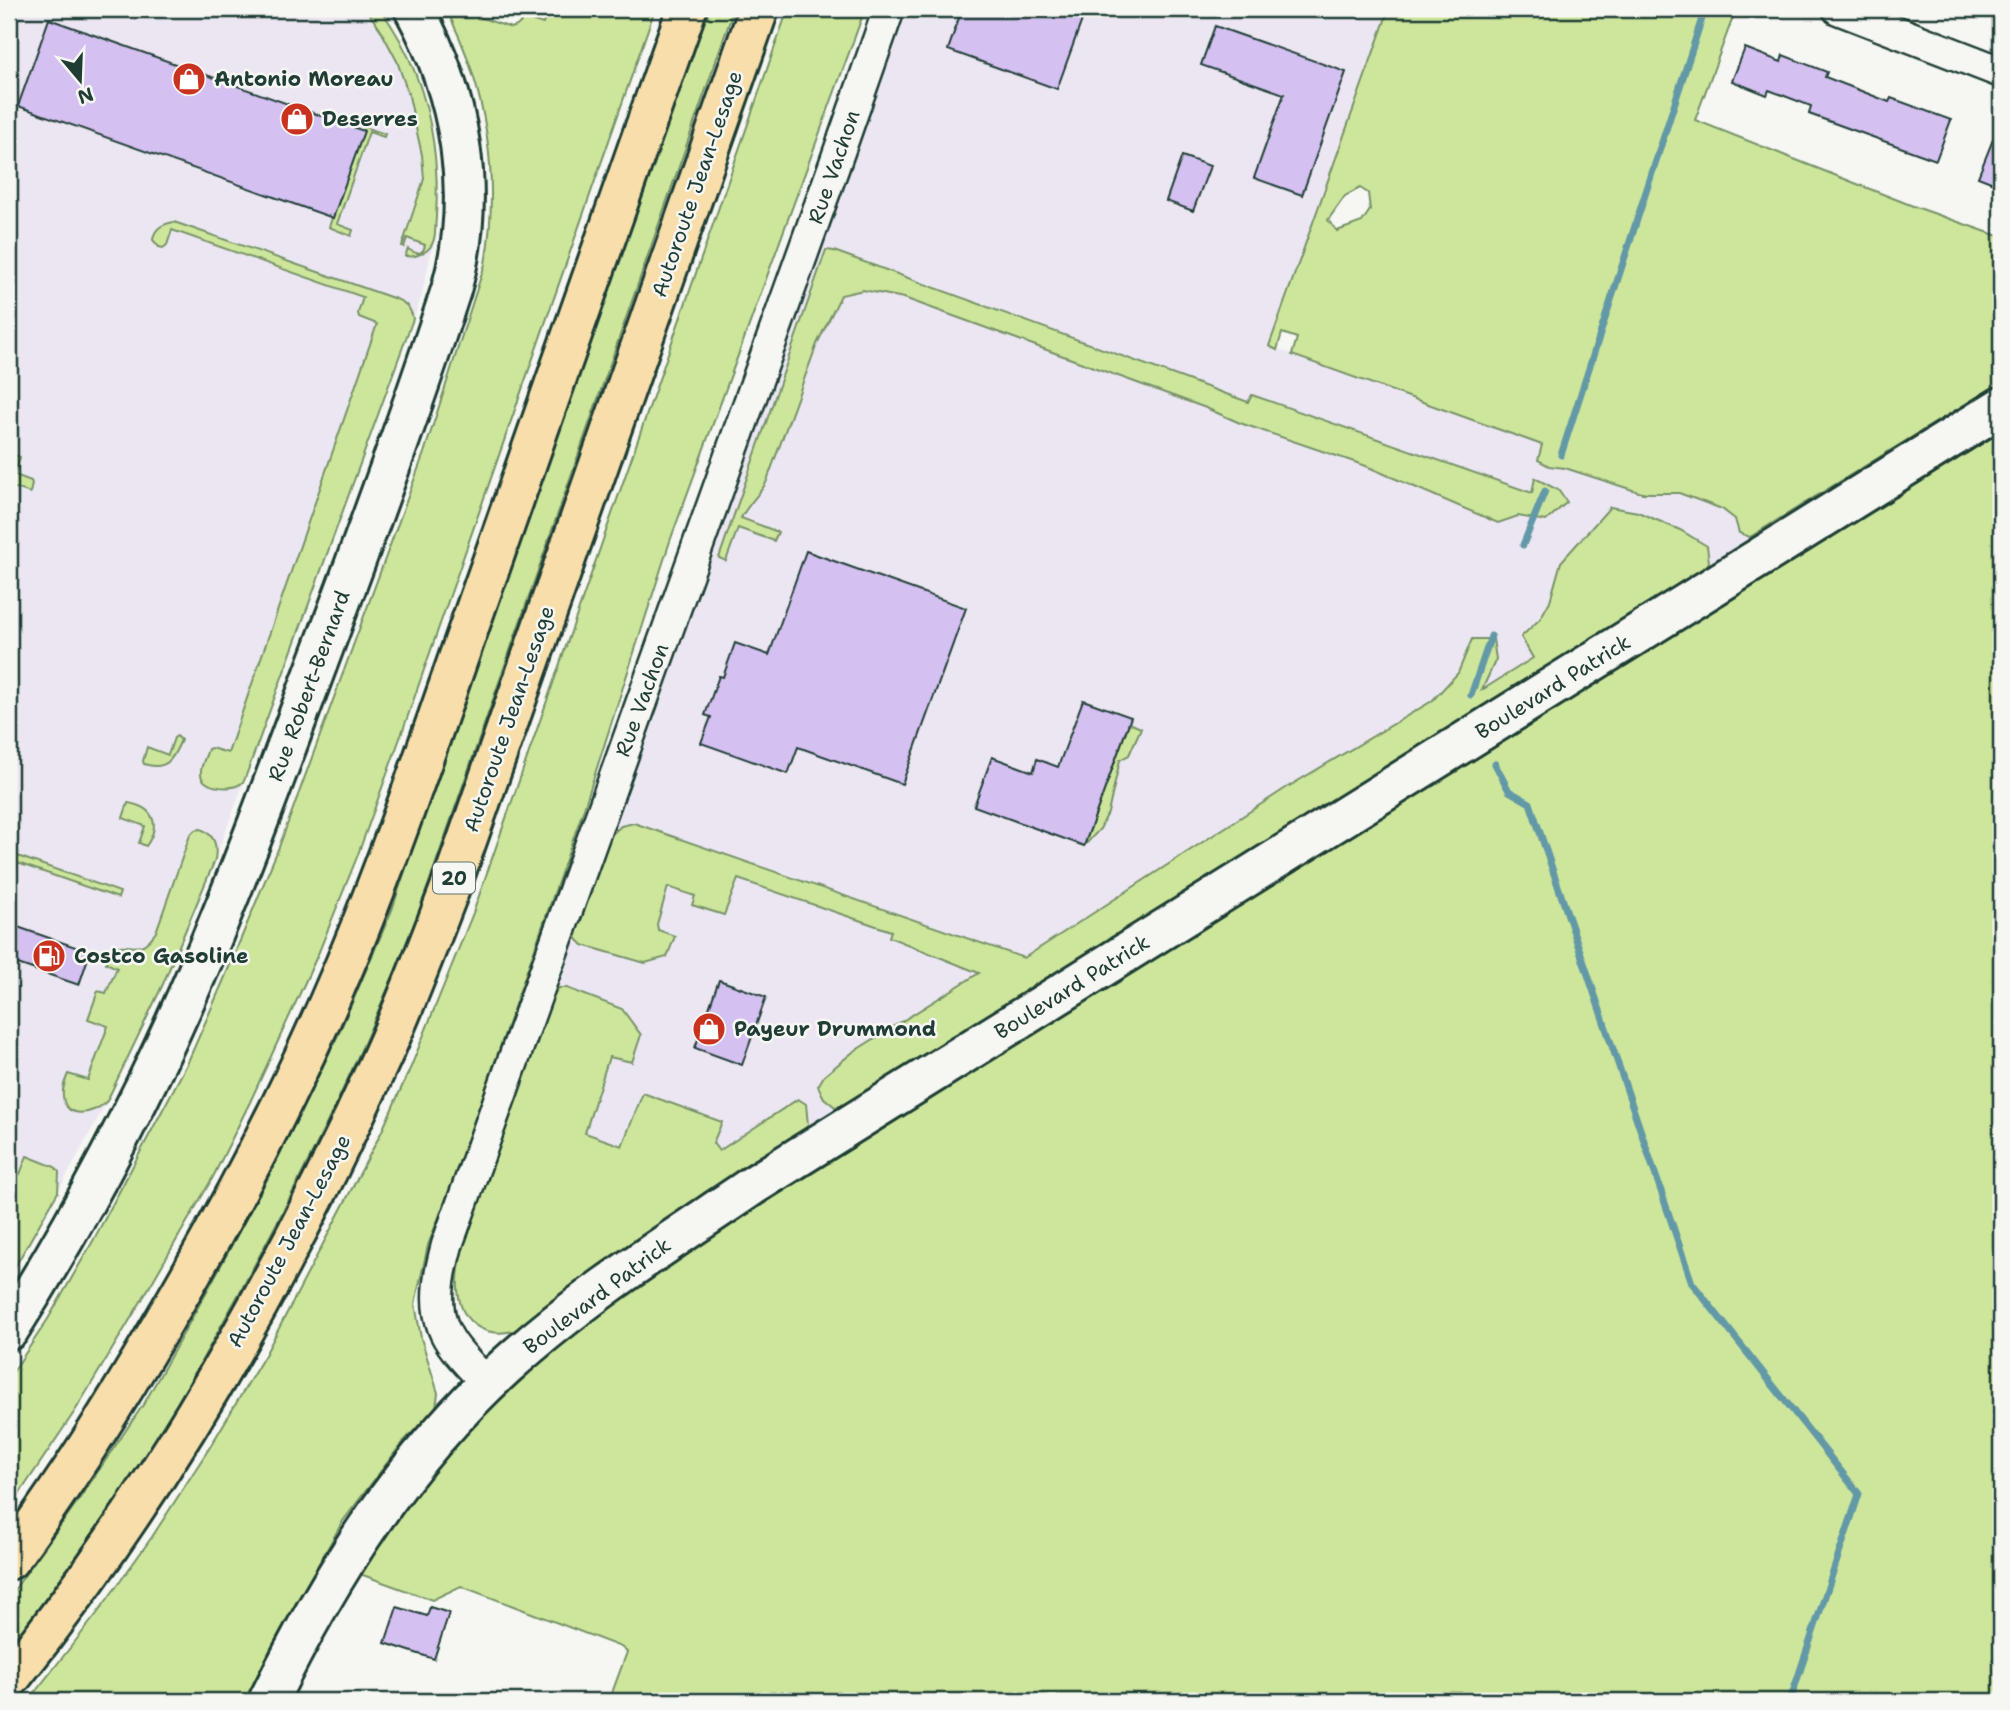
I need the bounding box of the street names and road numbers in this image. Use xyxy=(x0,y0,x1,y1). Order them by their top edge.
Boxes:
street label: Autoroute Jean-Lesage xyxy=(645,67,749,301)
street label: Rue Vachon xyxy=(801,106,867,228)
street label: Rue Robert-Bernard xyxy=(261,587,357,785)
street label: Autoroute Jean-Lesage xyxy=(457,602,561,836)
street label: Boulevard Patrick xyxy=(1470,628,1636,746)
street label: Rue Vachon xyxy=(609,639,676,761)
road number: 20 xyxy=(433,862,475,894)
street label: Boulevard Patrick xyxy=(989,928,1155,1046)
street label: Autoroute Jean-Lesage xyxy=(221,1129,357,1353)
street label: Boulevard Patrick xyxy=(517,1231,677,1361)

